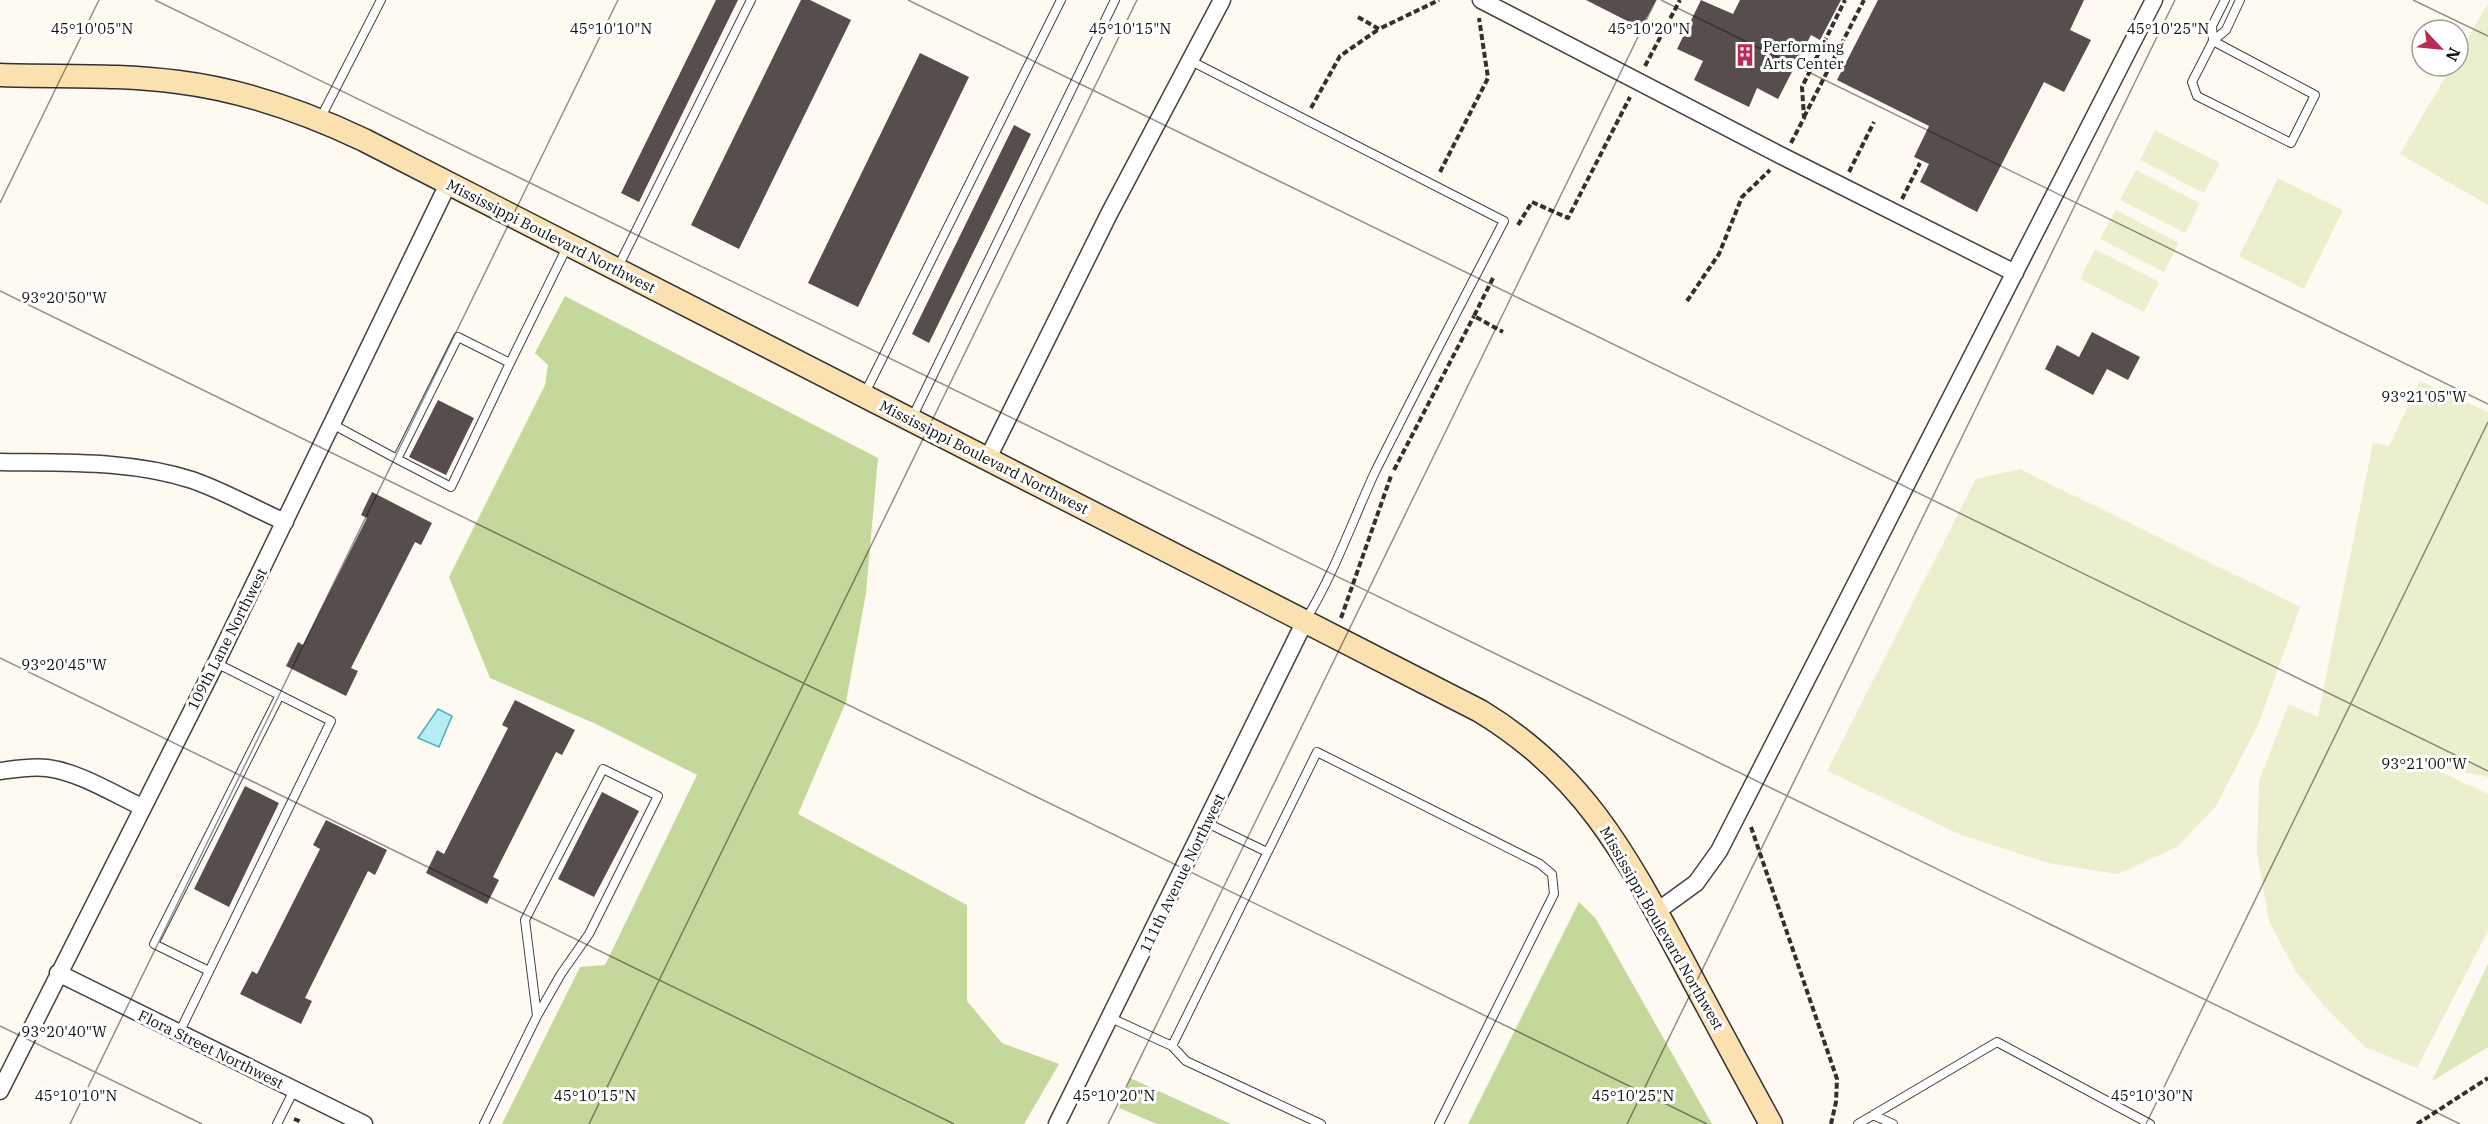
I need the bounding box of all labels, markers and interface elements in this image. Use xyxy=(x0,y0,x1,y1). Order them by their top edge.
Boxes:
north arrow xyxy=(2410,18,2470,78)
text: 45°10'05"N xyxy=(51,19,133,38)
text: 45°10'10"N xyxy=(570,19,652,38)
text: 45°10'15"N xyxy=(1089,19,1171,38)
text: 45°10'20"N xyxy=(1608,19,1690,38)
text: 45°10'25"N xyxy=(2127,19,2209,38)
place label: Performing Arts Center xyxy=(1763,37,1844,73)
building icon: Performing Arts Center xyxy=(1732,42,1758,68)
text: N xyxy=(2442,45,2465,65)
street label: Mississippi Boulevard Northwest xyxy=(443,175,659,297)
text: 93°20'50"W xyxy=(21,288,107,307)
text: 93°21'05"W xyxy=(2381,387,2467,406)
street label: Mississippi Boulevard Northwest xyxy=(876,396,1092,518)
street label: 109th Lane Northwest xyxy=(183,565,271,713)
text: 93°20'45"W xyxy=(21,655,107,674)
text: 93°21'00"W xyxy=(2381,754,2467,773)
street label: 111th Avenue Northwest xyxy=(1135,790,1229,956)
street label: Mississippi Boulevard Northwest xyxy=(1596,823,1728,1033)
street label: Flora Street Northwest xyxy=(135,1005,287,1093)
text: 93°20'40"W xyxy=(21,1022,107,1041)
text: 45°10'10"N xyxy=(35,1086,117,1105)
text: 45°10'15"N xyxy=(554,1086,636,1105)
text: 45°10'20"N xyxy=(1073,1086,1155,1105)
text: 45°10'25"N xyxy=(1592,1086,1674,1105)
text: 45°10'30"N xyxy=(2111,1086,2193,1105)

